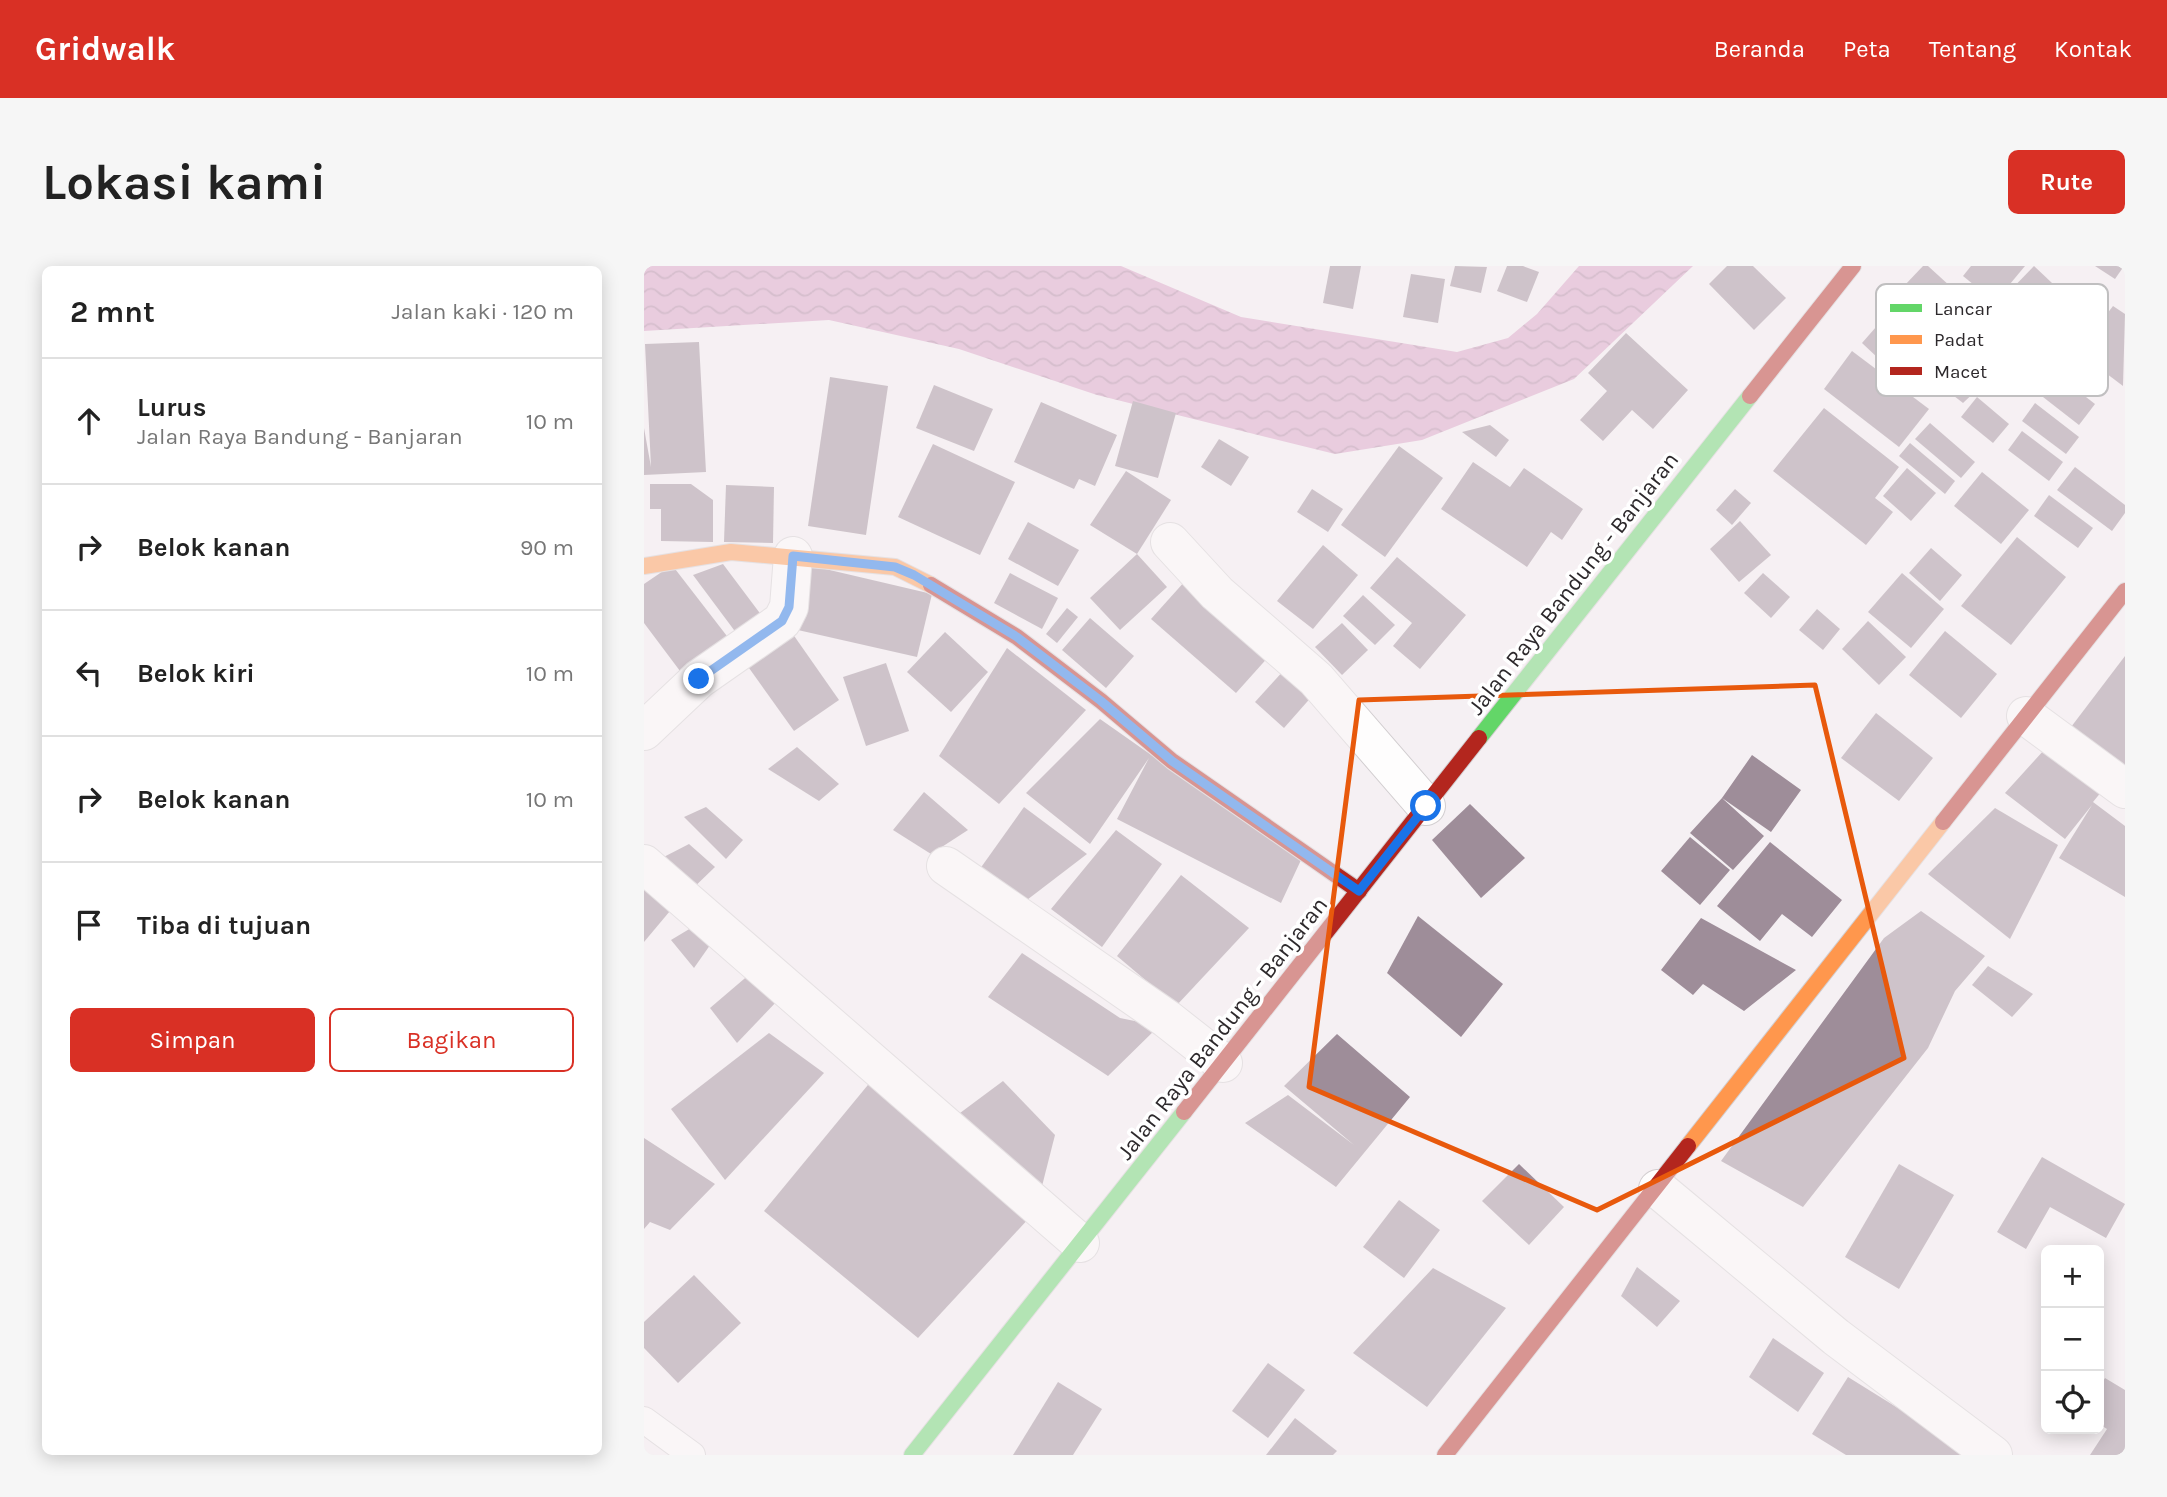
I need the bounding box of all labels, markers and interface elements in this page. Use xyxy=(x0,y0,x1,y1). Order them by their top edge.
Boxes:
text: Gridwalk xyxy=(35,30,175,68)
text: Beranda xyxy=(1714,35,1805,63)
text: Peta xyxy=(1843,35,1891,63)
text: Tentang xyxy=(1929,35,2016,63)
text: Kontak xyxy=(2054,35,2132,63)
button: Rute xyxy=(2008,150,2125,214)
text: Lokasi kami xyxy=(42,154,326,211)
legend xyxy=(1876,284,2108,396)
text: 2 mnt xyxy=(70,294,155,330)
text: Jalan kaki · 120 m xyxy=(392,298,574,325)
text: Lancar xyxy=(1934,298,1992,320)
text: Padat xyxy=(1934,329,1984,351)
text: Macet xyxy=(1934,361,1987,383)
text: Lurus xyxy=(137,392,206,423)
icon: ahead xyxy=(70,402,108,440)
text: 10 m xyxy=(526,408,574,435)
text: Jalan Raya Bandung - Banjaran xyxy=(137,423,463,450)
street label: Jalan Raya Bandung - Banjaran xyxy=(1462,447,1684,720)
icon: right xyxy=(70,528,108,566)
text: Belok kanan xyxy=(137,532,290,563)
text: 90 m xyxy=(520,534,574,561)
icon: left xyxy=(70,654,108,692)
text: Belok kiri xyxy=(137,658,255,689)
text: 10 m xyxy=(526,660,574,687)
route end xyxy=(683,663,714,694)
icon: right xyxy=(70,780,108,818)
text: Belok kanan xyxy=(137,784,290,815)
text: 10 m xyxy=(526,786,574,813)
route start xyxy=(1410,790,1441,821)
street label: Jalan Raya Bandung - Banjaran xyxy=(1111,892,1333,1165)
icon: arrive xyxy=(70,906,108,944)
text: Tiba di tujuan xyxy=(137,910,311,941)
button: Simpan xyxy=(70,1008,315,1072)
button: Bagikan xyxy=(329,1008,574,1072)
map controls xyxy=(2041,1245,2104,1434)
button: + xyxy=(2041,1245,2104,1308)
button: − xyxy=(2041,1308,2104,1371)
button: locate xyxy=(2041,1371,2104,1434)

